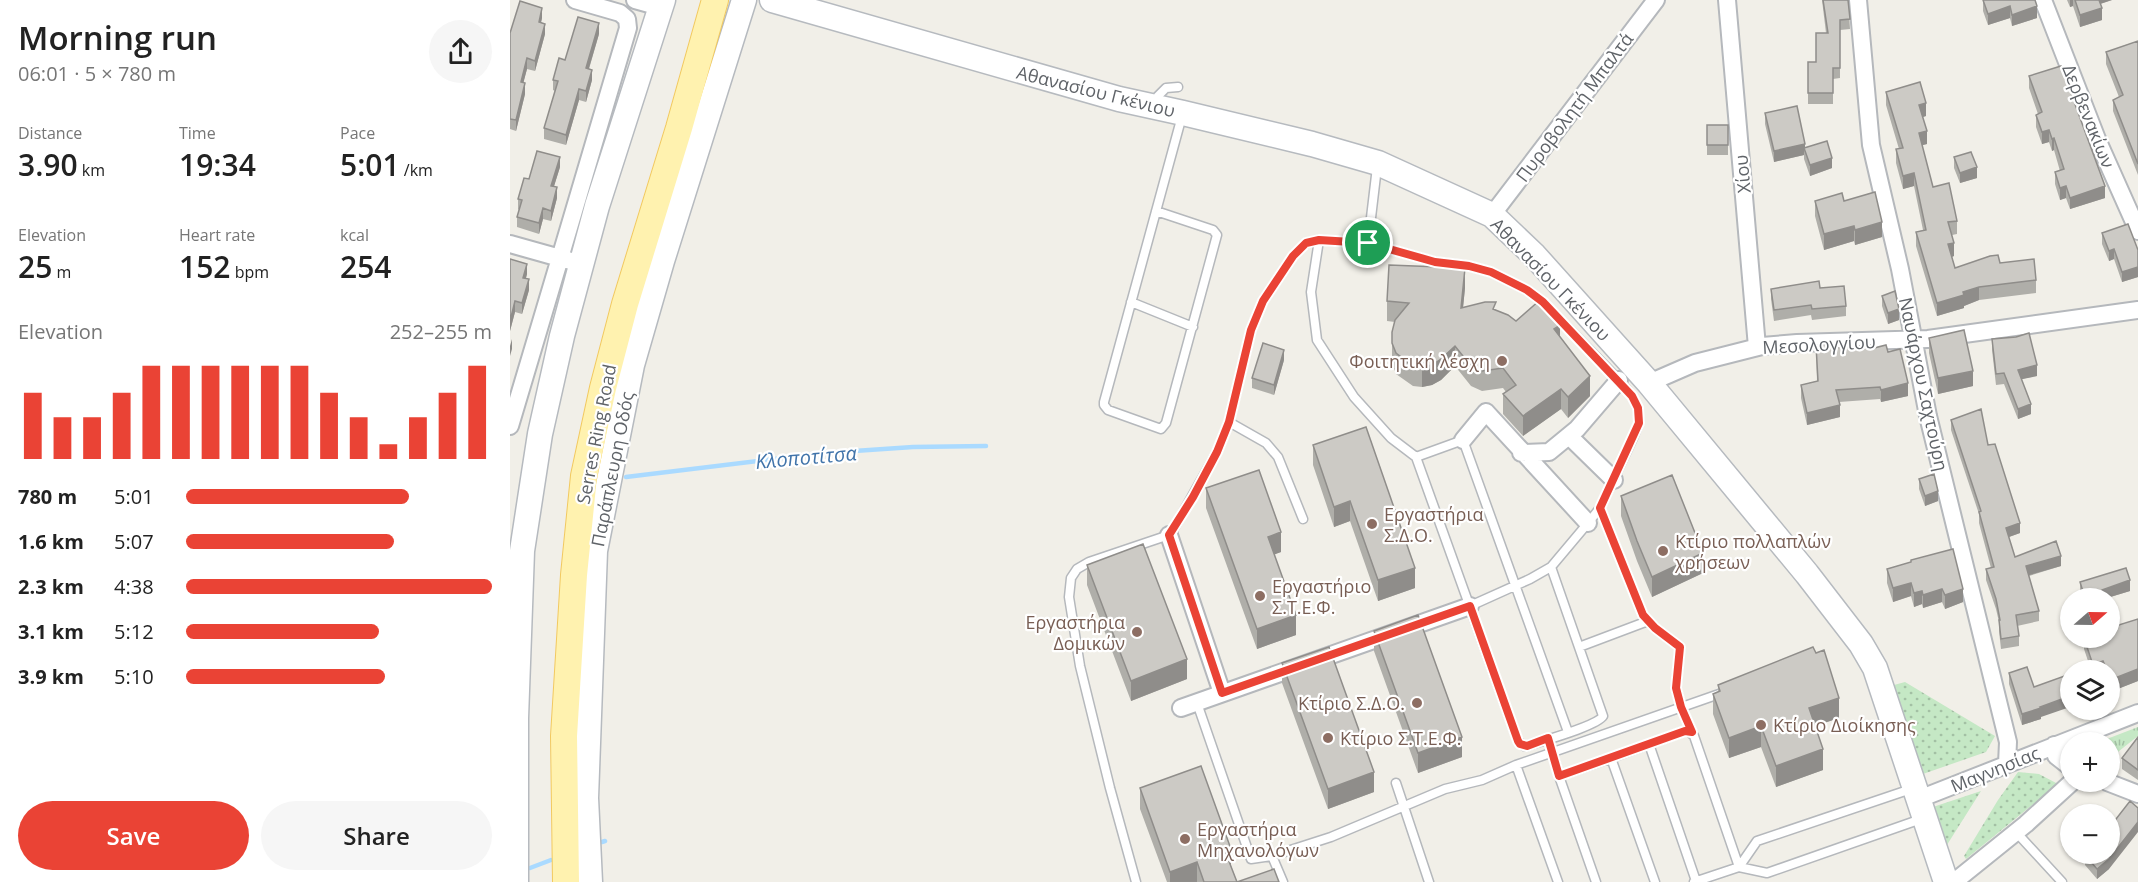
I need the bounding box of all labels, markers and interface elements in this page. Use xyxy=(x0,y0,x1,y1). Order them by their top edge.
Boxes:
text: Morning run xyxy=(18,15,217,60)
button: share xyxy=(429,20,492,83)
street label: Πυροβολητή Μπαλτά xyxy=(1510,28,1638,186)
text: 06:01 · 5 × 780 m xyxy=(18,60,176,87)
street label: Αθανασίου Γκένιου xyxy=(1014,60,1178,122)
street label: Δερβενακίων xyxy=(2057,61,2121,172)
text: Distance xyxy=(18,122,82,144)
text: Time xyxy=(179,122,216,144)
text: Pace xyxy=(340,122,375,144)
text: 3.90 xyxy=(18,144,78,185)
text: 19:34 xyxy=(179,144,256,185)
text: 5:01 xyxy=(340,144,400,185)
street label: Χίου xyxy=(1728,154,1756,194)
text: km xyxy=(78,159,105,181)
text: /km xyxy=(400,159,433,181)
street label: Αθανασίου Γκένιου xyxy=(1486,212,1616,346)
pin xyxy=(1342,217,1393,268)
text: Elevation xyxy=(18,224,86,246)
text: Heart rate xyxy=(179,224,255,246)
text: kcal xyxy=(340,224,369,246)
icon: arrive xyxy=(1351,226,1384,259)
text: 25 xyxy=(18,246,52,287)
text: 152 xyxy=(179,246,230,287)
text: 254 xyxy=(340,246,391,287)
text: m xyxy=(52,261,71,283)
text: bpm xyxy=(230,261,269,283)
street label: Ναυάρχου Σαχτούρη xyxy=(1894,295,1954,473)
text: Elevation xyxy=(18,318,103,345)
text: 252–255 m xyxy=(390,318,492,345)
street label: Μεσολογγίου xyxy=(1762,329,1876,359)
place label: Φοιτητική λέσχη xyxy=(1349,349,1490,373)
marker: Φοιτητική λέσχη xyxy=(1495,354,1509,368)
street label: Serres Ring Road xyxy=(571,362,621,506)
street label: Παράπλευρη Οδός xyxy=(585,389,639,549)
water label: Κλοποτίτσα xyxy=(754,439,858,475)
text: 780 m xyxy=(18,483,77,510)
text: 5:01 xyxy=(114,483,154,510)
place label: Εργαστήρια Σ.Δ.Ο. xyxy=(1384,502,1484,547)
marker: Εργαστήρια Σ.Δ.Ο. xyxy=(1365,517,1379,531)
text: 1.6 km xyxy=(18,528,84,555)
text: 5:07 xyxy=(114,528,154,555)
place label: Κτίριο πολλαπλών χρήσεων xyxy=(1674,529,1831,574)
marker: Κτίριο πολλαπλών χρήσεων xyxy=(1656,544,1670,558)
text: 2.3 km xyxy=(18,573,84,600)
text: 4:38 xyxy=(114,573,154,600)
place label: Εργαστήριο Σ.Τ.Ε.Φ. xyxy=(1272,574,1371,619)
north arrow xyxy=(2060,588,2120,648)
map controls xyxy=(2060,588,2120,864)
marker: Εργαστήριο Σ.Τ.Ε.Φ. xyxy=(1253,589,1267,603)
place label: Εργαστήρια Δομικών xyxy=(1025,610,1125,655)
text: 3.1 km xyxy=(18,618,84,645)
text: 5:12 xyxy=(114,618,154,645)
marker: Εργαστήρια Δομικών xyxy=(1130,625,1144,639)
button: layers xyxy=(2060,660,2120,720)
text: 3.9 km xyxy=(18,663,84,690)
text: 5:10 xyxy=(114,663,154,690)
place label: Κτίριο Σ.Δ.Ο. xyxy=(1298,691,1405,715)
marker: Κτίριο Σ.Δ.Ο. xyxy=(1410,696,1424,710)
place label: Κτίριο Διοίκησης xyxy=(1773,713,1916,737)
marker: Κτίριο Διοίκησης xyxy=(1754,718,1768,732)
place label: Κτίριο Σ.Τ.Ε.Φ. xyxy=(1340,726,1461,750)
marker: Κτίριο Σ.Τ.Ε.Φ. xyxy=(1321,731,1335,745)
button: + xyxy=(2060,732,2120,792)
street label: Μαγνησίας xyxy=(1947,740,2043,798)
button: Save xyxy=(18,801,249,870)
button: Share xyxy=(261,801,492,870)
button: − xyxy=(2060,804,2120,864)
place label: Εργαστήρια Μηχανολόγων xyxy=(1197,817,1319,862)
marker: Εργαστήρια Μηχανολόγων xyxy=(1178,832,1192,846)

